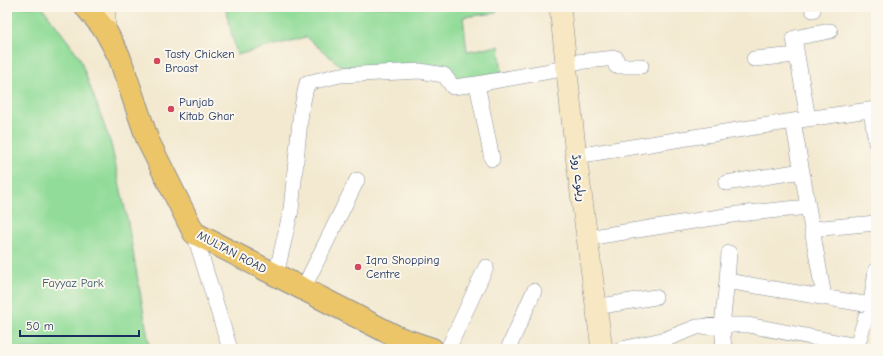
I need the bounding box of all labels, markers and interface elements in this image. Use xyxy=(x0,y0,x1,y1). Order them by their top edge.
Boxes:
place label: Tasty Chicken Broast xyxy=(165,47,235,75)
marker: Tasty Chicken Broast xyxy=(152,56,162,66)
place label: Punjab Kitab Ghar xyxy=(179,95,234,123)
marker: Punjab Kitab Ghar xyxy=(166,104,176,114)
street label: ریلوے روڈ xyxy=(568,153,589,203)
street label: MULTAN ROAD xyxy=(195,228,269,276)
place label: Iqra Shopping Centre xyxy=(366,253,440,281)
marker: Iqra Shopping Centre xyxy=(353,262,363,272)
park label: Fayyaz Park xyxy=(42,276,104,290)
scale bar xyxy=(20,312,139,338)
text: 50 m xyxy=(26,319,54,333)

